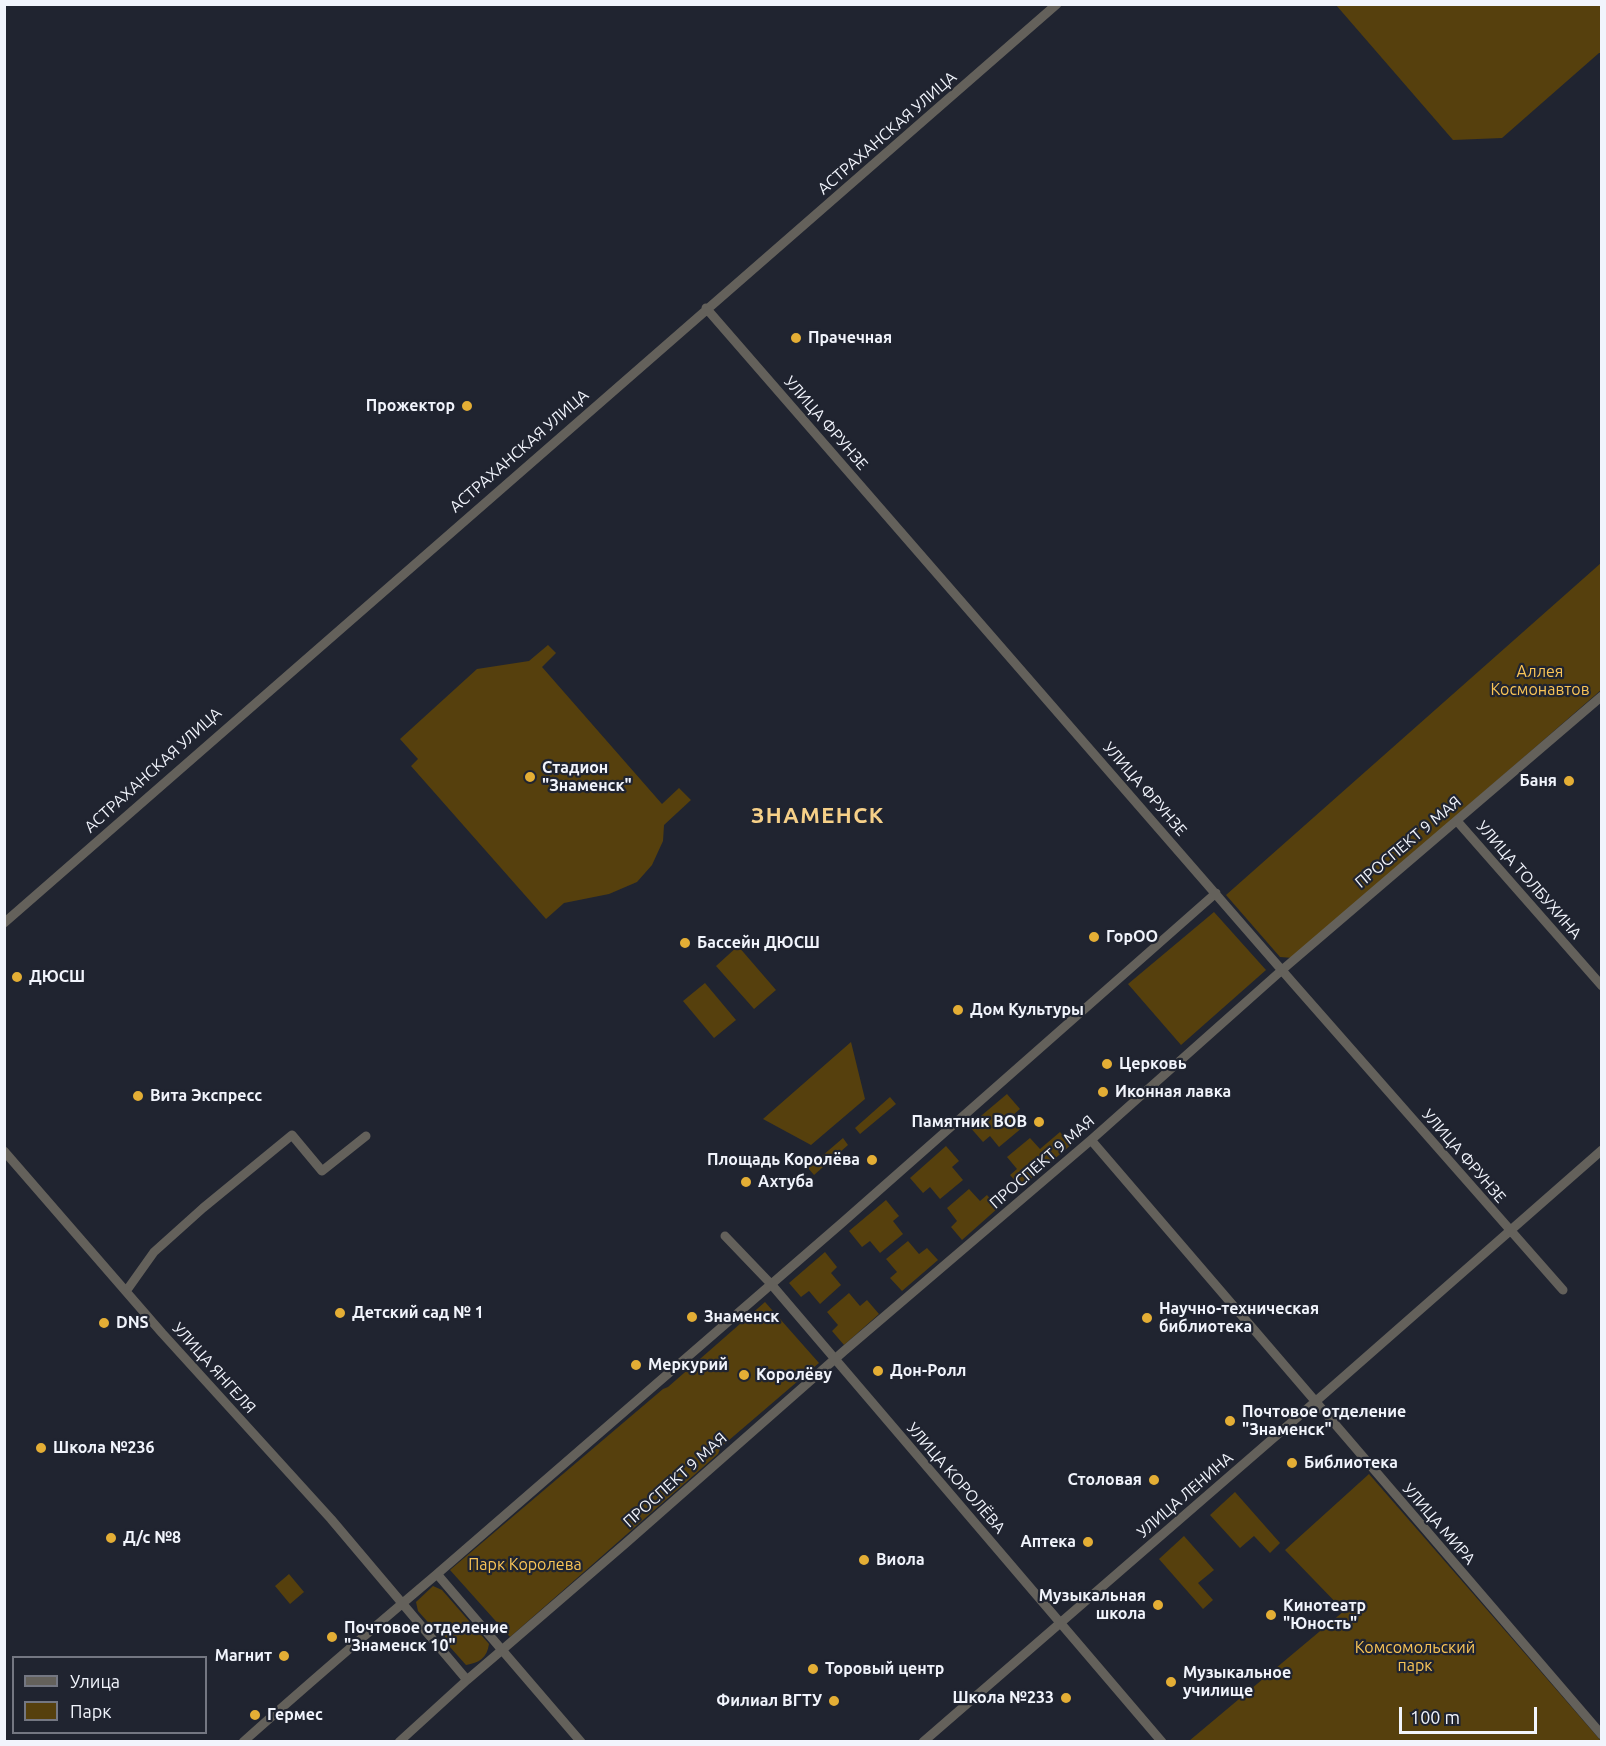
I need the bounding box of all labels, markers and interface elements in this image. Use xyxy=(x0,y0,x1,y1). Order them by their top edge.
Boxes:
street label: АСТРАХАНСКАЯ УЛИЦА xyxy=(814,67,960,199)
place label: Прачечная xyxy=(808,328,892,348)
marker: Прачечная xyxy=(789,331,803,345)
street label: УЛИЦА ФРУНЗЕ xyxy=(780,372,872,474)
street label: АСТРАХАНСКАЯ УЛИЦА xyxy=(446,385,592,517)
place label: Прожектор xyxy=(366,396,455,416)
marker: Прожектор xyxy=(460,399,474,413)
park label: Аллея Космонавтов xyxy=(1490,662,1590,700)
street label: АСТРАХАНСКАЯ УЛИЦА xyxy=(81,703,225,837)
street label: УЛИЦА ФРУНЗЕ xyxy=(1099,738,1191,840)
place label: Стадион "Знаменск" xyxy=(542,758,632,796)
marker: Стадион "Знаменск" xyxy=(523,770,537,784)
place label: Баня xyxy=(1519,771,1557,791)
marker: Баня xyxy=(1562,774,1576,788)
street label: ПРОСПЕКТ 9 МАЯ xyxy=(1351,792,1465,892)
district label: ЗНАМЕНСК xyxy=(751,803,885,829)
street label: УЛИЦА ТОЛБУХИНА xyxy=(1472,817,1586,943)
place label: ГорОО xyxy=(1106,927,1158,947)
marker: ГорОО xyxy=(1087,930,1101,944)
place label: Бассейн ДЮСШ xyxy=(697,933,820,953)
marker: Бассейн ДЮСШ xyxy=(678,936,692,950)
place label: ДЮСШ xyxy=(29,967,85,987)
marker: ДЮСШ xyxy=(10,970,24,984)
place label: Дом Культуры xyxy=(970,1000,1084,1020)
marker: Дом Культуры xyxy=(951,1003,965,1017)
place label: Церковь xyxy=(1119,1054,1187,1074)
marker: Церковь xyxy=(1100,1057,1114,1071)
place label: Иконная лавка xyxy=(1115,1082,1231,1102)
marker: Иконная лавка xyxy=(1096,1085,1110,1099)
place label: Вита Экспресс xyxy=(150,1086,262,1106)
marker: Вита Экспресс xyxy=(131,1089,145,1103)
street label: УЛИЦА ФРУНЗЕ xyxy=(1418,1105,1510,1207)
street label: ПРОСПЕКТ 9 МАЯ xyxy=(986,1111,1098,1213)
place label: Памятник ВОВ xyxy=(912,1112,1027,1132)
marker: Памятник ВОВ xyxy=(1032,1115,1046,1129)
place label: Площадь Королёва xyxy=(707,1150,860,1170)
marker: Площадь Королёва xyxy=(865,1153,879,1167)
place label: Ахтуба xyxy=(758,1172,814,1192)
marker: Ахтуба xyxy=(739,1175,753,1189)
place label: Научно-техническая библиотека xyxy=(1159,1299,1319,1337)
place label: Детский сад № 1 xyxy=(352,1303,484,1323)
marker: Детский сад № 1 xyxy=(333,1306,347,1320)
place label: Знаменск xyxy=(704,1307,779,1327)
marker: Знаменск xyxy=(685,1310,699,1324)
marker: Научно-техническая библиотека xyxy=(1140,1311,1154,1325)
place label: DNS xyxy=(116,1313,149,1333)
marker: DNS xyxy=(97,1316,111,1330)
street label: УЛИЦА ЯНГЕЛЯ xyxy=(168,1319,260,1417)
place label: Меркурий xyxy=(648,1355,728,1375)
marker: Меркурий xyxy=(629,1358,643,1372)
place label: Дон-Ролл xyxy=(890,1361,966,1381)
marker: Дон-Ролл xyxy=(871,1364,885,1378)
place label: Королёву xyxy=(756,1365,832,1385)
marker: Королёву xyxy=(737,1368,751,1382)
place label: Почтовое отделение "Знаменск" xyxy=(1242,1402,1406,1440)
marker: Почтовое отделение "Знаменск" xyxy=(1223,1414,1237,1428)
street label: УЛИЦА КОРОЛЁВА xyxy=(903,1419,1009,1537)
street label: ПРОСПЕКТ 9 МАЯ xyxy=(619,1429,731,1531)
place label: Школа №236 xyxy=(53,1438,155,1458)
marker: Школа №236 xyxy=(34,1441,48,1455)
street label: УЛИЦА ЛЕНИНА xyxy=(1133,1448,1237,1542)
place label: Библиотека xyxy=(1304,1453,1398,1473)
marker: Библиотека xyxy=(1285,1456,1299,1470)
place label: Столовая xyxy=(1067,1470,1142,1490)
marker: Столовая xyxy=(1147,1473,1161,1487)
street label: УЛИЦА МИРА xyxy=(1399,1480,1479,1568)
place label: Д/с №8 xyxy=(123,1528,181,1548)
marker: Д/с №8 xyxy=(104,1531,118,1545)
place label: Аптека xyxy=(1020,1532,1076,1552)
marker: Аптека xyxy=(1081,1535,1095,1549)
place label: Виола xyxy=(876,1550,925,1570)
marker: Виола xyxy=(857,1553,871,1567)
park label: Парк Королева xyxy=(468,1555,582,1575)
place label: Музыкальная школа xyxy=(1039,1586,1146,1624)
place label: Кинотеатр "Юность" xyxy=(1283,1596,1366,1634)
marker: Музыкальная школа xyxy=(1151,1598,1165,1612)
marker: Кинотеатр "Юность" xyxy=(1264,1608,1278,1622)
place label: Почтовое отделение "Знаменск 10" xyxy=(344,1618,508,1656)
marker: Почтовое отделение "Знаменск 10" xyxy=(325,1630,339,1644)
park label: Комсомольский парк xyxy=(1355,1638,1475,1676)
place label: Магнит xyxy=(215,1646,272,1666)
marker: Магнит xyxy=(277,1649,291,1663)
legend xyxy=(12,1656,207,1734)
place label: Торовый центр xyxy=(825,1659,944,1679)
marker: Торовый центр xyxy=(806,1662,820,1676)
place label: Музыкальное училище xyxy=(1183,1663,1291,1701)
text: Улица xyxy=(70,1671,120,1691)
marker: Музыкальное училище xyxy=(1164,1675,1178,1689)
place label: Школа №233 xyxy=(952,1688,1054,1708)
place label: Филиал ВГТУ xyxy=(716,1691,822,1711)
marker: Школа №233 xyxy=(1059,1691,1073,1705)
marker: Филиал ВГТУ xyxy=(827,1694,841,1708)
scale bar xyxy=(1402,1695,1540,1733)
text: Парк xyxy=(70,1701,111,1721)
place label: Гермес xyxy=(267,1705,323,1725)
text: 100 m xyxy=(1410,1707,1460,1727)
marker: Гермес xyxy=(248,1708,262,1722)

